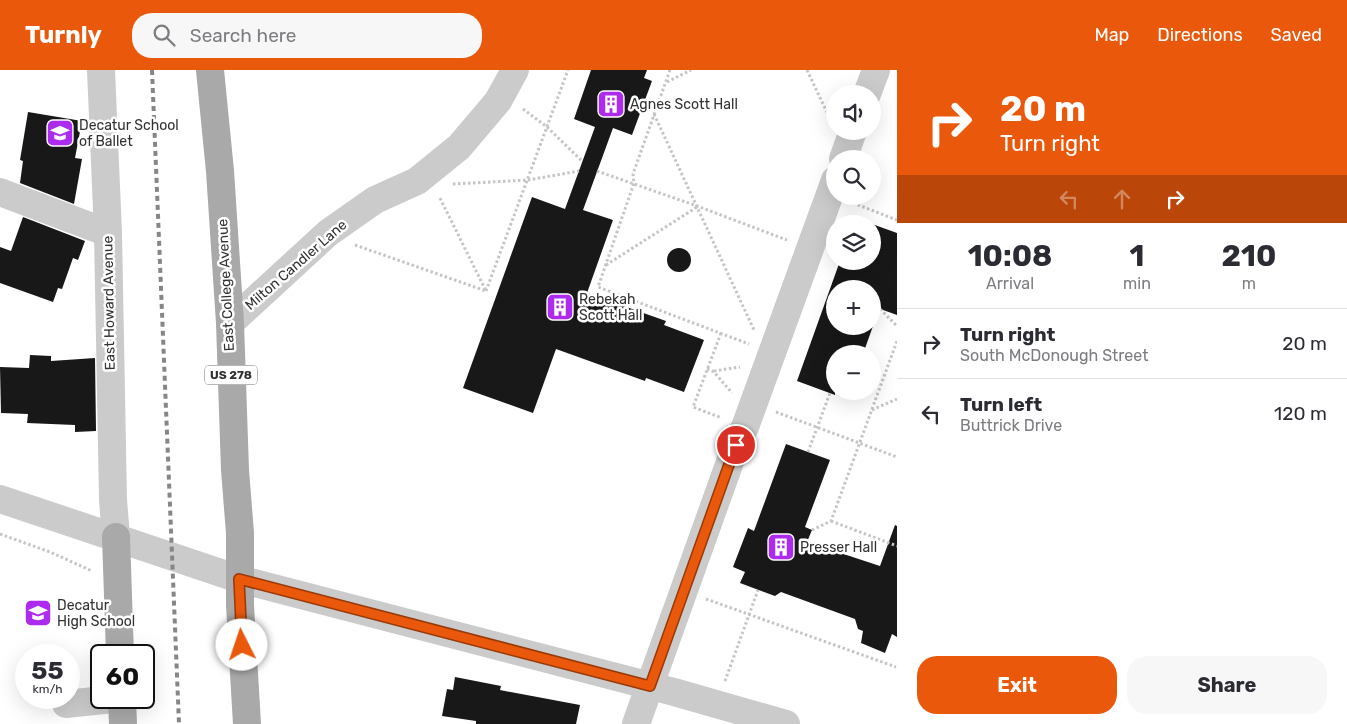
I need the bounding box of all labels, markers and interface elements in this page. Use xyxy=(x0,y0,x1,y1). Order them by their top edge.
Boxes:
search box xyxy=(132,13,482,58)
text: Turnly xyxy=(25,21,102,49)
icon: search xyxy=(150,21,178,49)
text: Search here xyxy=(190,24,296,47)
text: Map xyxy=(1094,24,1129,46)
text: Directions xyxy=(1157,24,1243,46)
text: Saved xyxy=(1271,24,1322,46)
map controls xyxy=(826,85,881,400)
button: sound xyxy=(826,85,881,140)
text: 20 m xyxy=(1000,88,1086,130)
building icon: Agnes Scott Hall xyxy=(596,89,626,119)
icon: right xyxy=(917,90,982,155)
place label: Agnes Scott Hall xyxy=(630,96,738,113)
place label: Decatur School of Ballet xyxy=(79,117,179,150)
school or university icon: Decatur School of Ballet xyxy=(45,118,75,148)
text: Turn right xyxy=(1000,130,1100,157)
button: search xyxy=(826,150,881,205)
icon: left xyxy=(1055,185,1083,213)
icon: ahead xyxy=(1108,185,1136,213)
icon: right xyxy=(1161,185,1189,213)
button: layers xyxy=(826,215,881,270)
street label: Milton Candler Lane xyxy=(242,216,350,314)
street label: East College Avenue xyxy=(214,218,238,352)
street label: East Howard Avenue xyxy=(99,235,119,370)
text: 10:08 xyxy=(968,238,1052,274)
text: 1 xyxy=(1130,238,1144,274)
text: 210 xyxy=(1222,238,1276,274)
text: Arrival xyxy=(986,274,1034,293)
text: min xyxy=(1123,274,1151,293)
text: m xyxy=(1242,274,1256,293)
button: + xyxy=(826,280,881,335)
place label: Rebekah Scott Hall xyxy=(579,291,642,324)
building icon: Rebekah Scott Hall xyxy=(545,292,575,322)
text: Turn right xyxy=(960,323,1055,346)
icon: right xyxy=(917,330,945,358)
text: 20 m xyxy=(1282,332,1327,355)
button: − xyxy=(826,345,881,400)
text: South McDonough Street xyxy=(960,346,1148,365)
road number: US 278 xyxy=(205,366,257,384)
text: Turn left xyxy=(960,393,1042,416)
icon: left xyxy=(917,400,945,428)
text: 120 m xyxy=(1274,402,1327,425)
text: Buttrick Drive xyxy=(960,416,1062,435)
pin xyxy=(715,424,757,466)
icon: arrive xyxy=(722,431,750,459)
building icon: Presser Hall xyxy=(766,532,796,562)
place label: Presser Hall xyxy=(800,539,877,556)
place label: Decatur High School xyxy=(57,597,135,630)
school or university icon: Decatur High School xyxy=(23,598,53,628)
position arrow xyxy=(215,618,267,670)
speed limit sign: 60 xyxy=(90,644,155,709)
text: 55 xyxy=(31,656,64,685)
button: Exit xyxy=(917,656,1117,714)
button: Share xyxy=(1127,656,1327,714)
text: km/h xyxy=(33,682,62,696)

